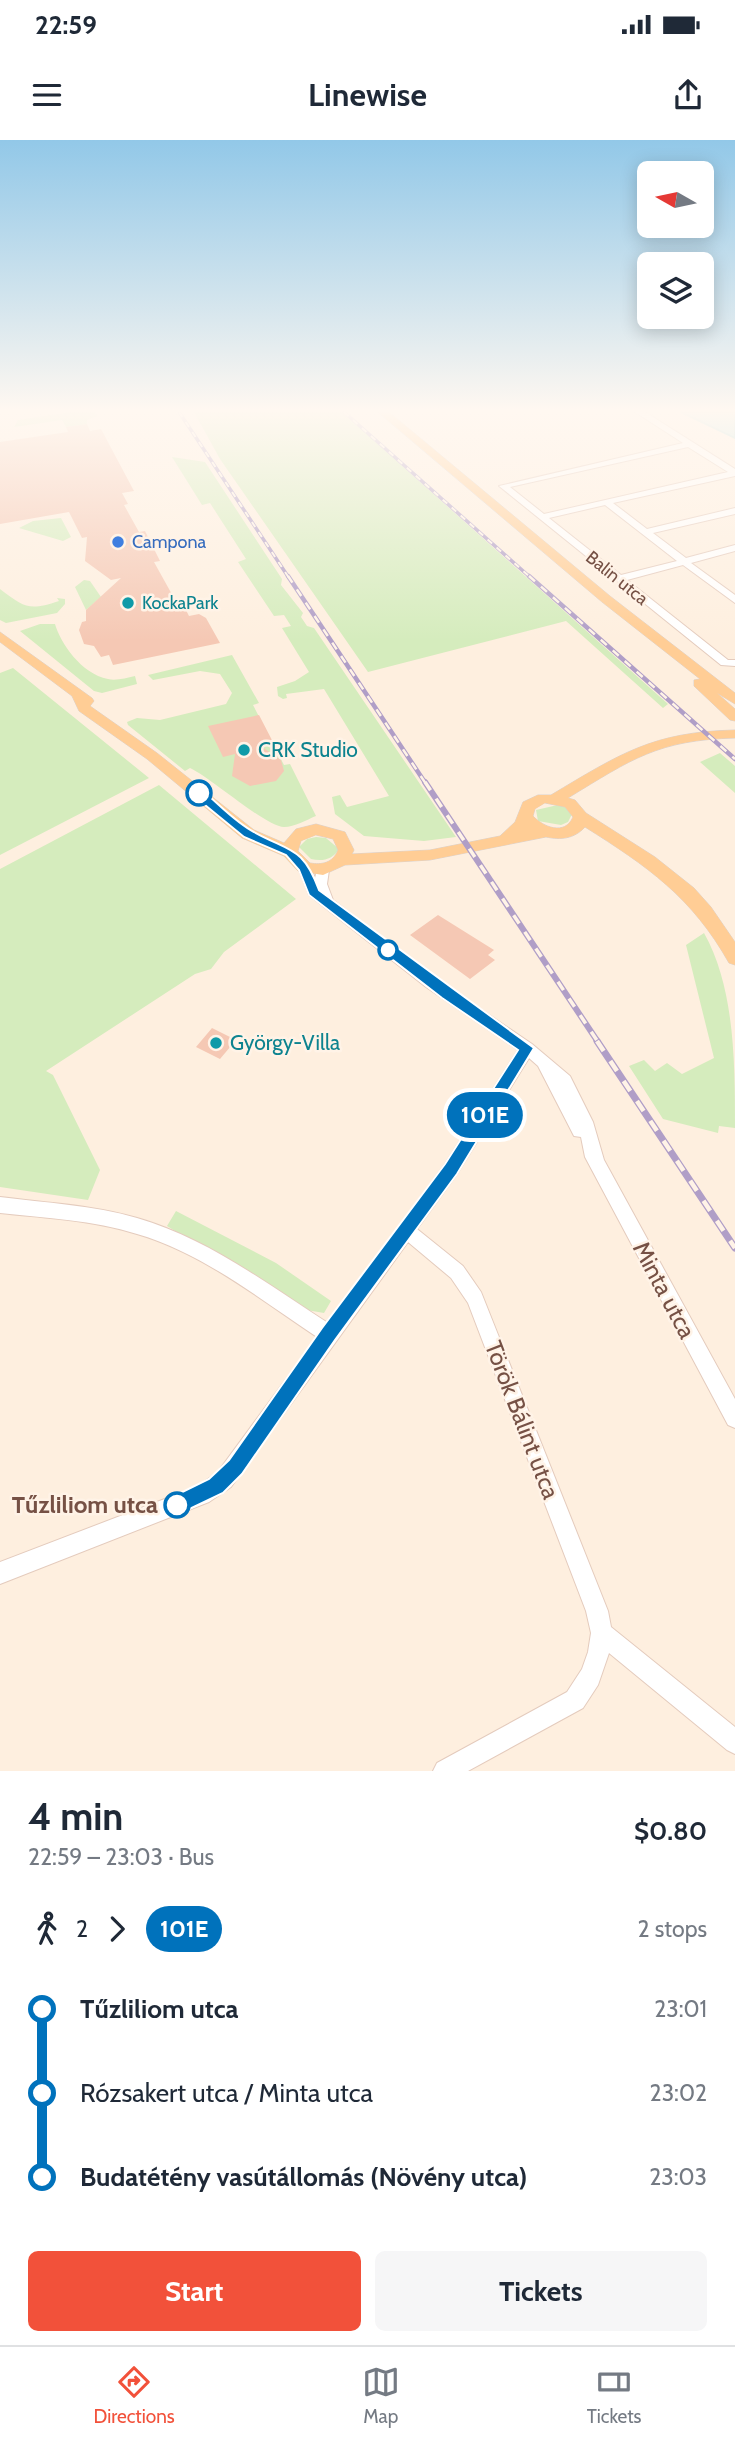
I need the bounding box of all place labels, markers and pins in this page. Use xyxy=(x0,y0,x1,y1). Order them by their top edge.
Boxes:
place label: Campona xyxy=(132,531,207,553)
marker: Campona xyxy=(110,534,126,550)
place label: KockaPark xyxy=(142,592,219,614)
marker: KockaPark xyxy=(120,595,136,611)
place label: CRK Studio xyxy=(258,737,358,762)
marker: CRK Studio xyxy=(236,742,252,758)
unlabelled marker xyxy=(186,780,212,806)
unlabelled marker xyxy=(378,940,398,960)
place label: György-Villa xyxy=(230,1030,340,1055)
marker: György-Villa xyxy=(208,1035,224,1051)
place label: Tűzliliom utca xyxy=(12,1490,158,1519)
marker: Tűzliliom utca xyxy=(164,1492,190,1518)

